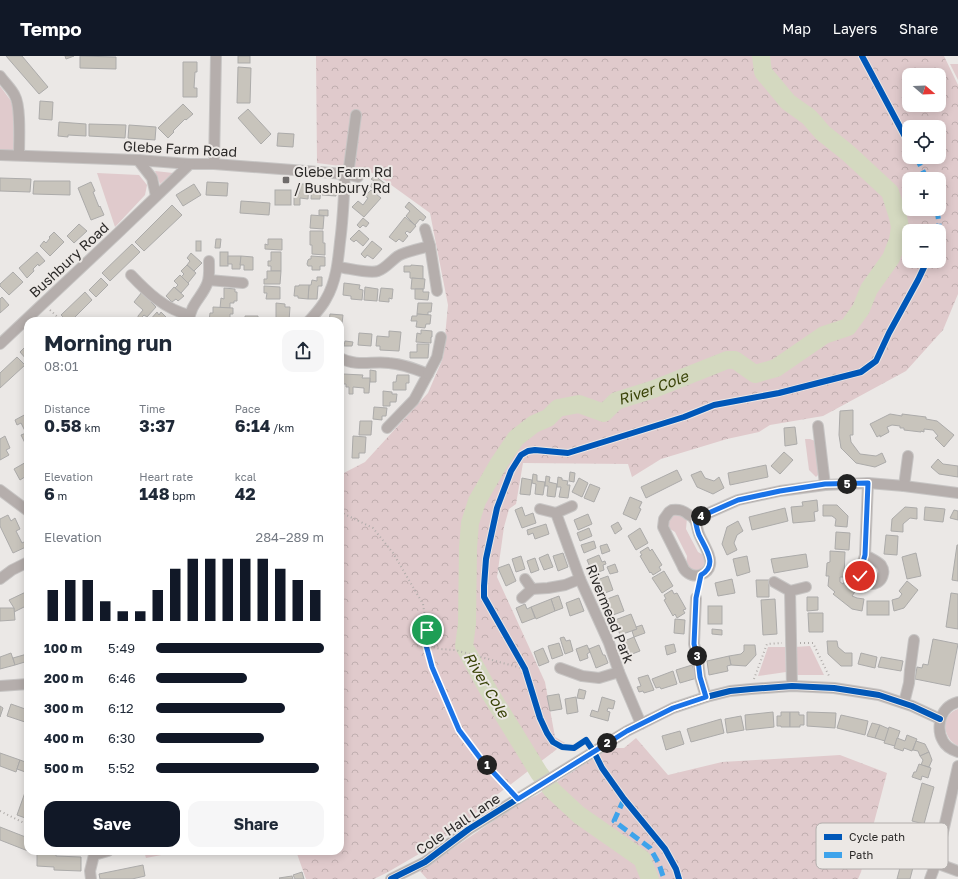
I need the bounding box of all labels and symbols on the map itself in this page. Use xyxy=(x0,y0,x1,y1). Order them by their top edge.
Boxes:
north arrow xyxy=(902,68,946,112)
street label: Glebe Farm Road xyxy=(123,137,237,160)
place label: Glebe Farm Rd / Bushbury Rd xyxy=(294,163,392,196)
marker: Glebe Farm Rd / Bushbury Rd xyxy=(281,175,291,185)
street label: Bushbury Road xyxy=(25,218,112,301)
water label: River Cole xyxy=(616,366,692,408)
pin: 5 xyxy=(837,474,857,494)
pin: 4 xyxy=(691,506,711,526)
pin xyxy=(843,559,877,593)
street label: Rivermead Park xyxy=(583,562,638,666)
pin xyxy=(410,613,444,647)
pin: 3 xyxy=(687,646,707,666)
water label: River Cole xyxy=(460,648,514,722)
pin: 2 xyxy=(597,733,617,753)
pin: 1 xyxy=(477,755,497,775)
street label: Cole Hall Lane xyxy=(412,789,503,858)
legend xyxy=(816,823,948,869)
text: Cycle path xyxy=(849,830,905,843)
text: Path xyxy=(849,848,873,861)

